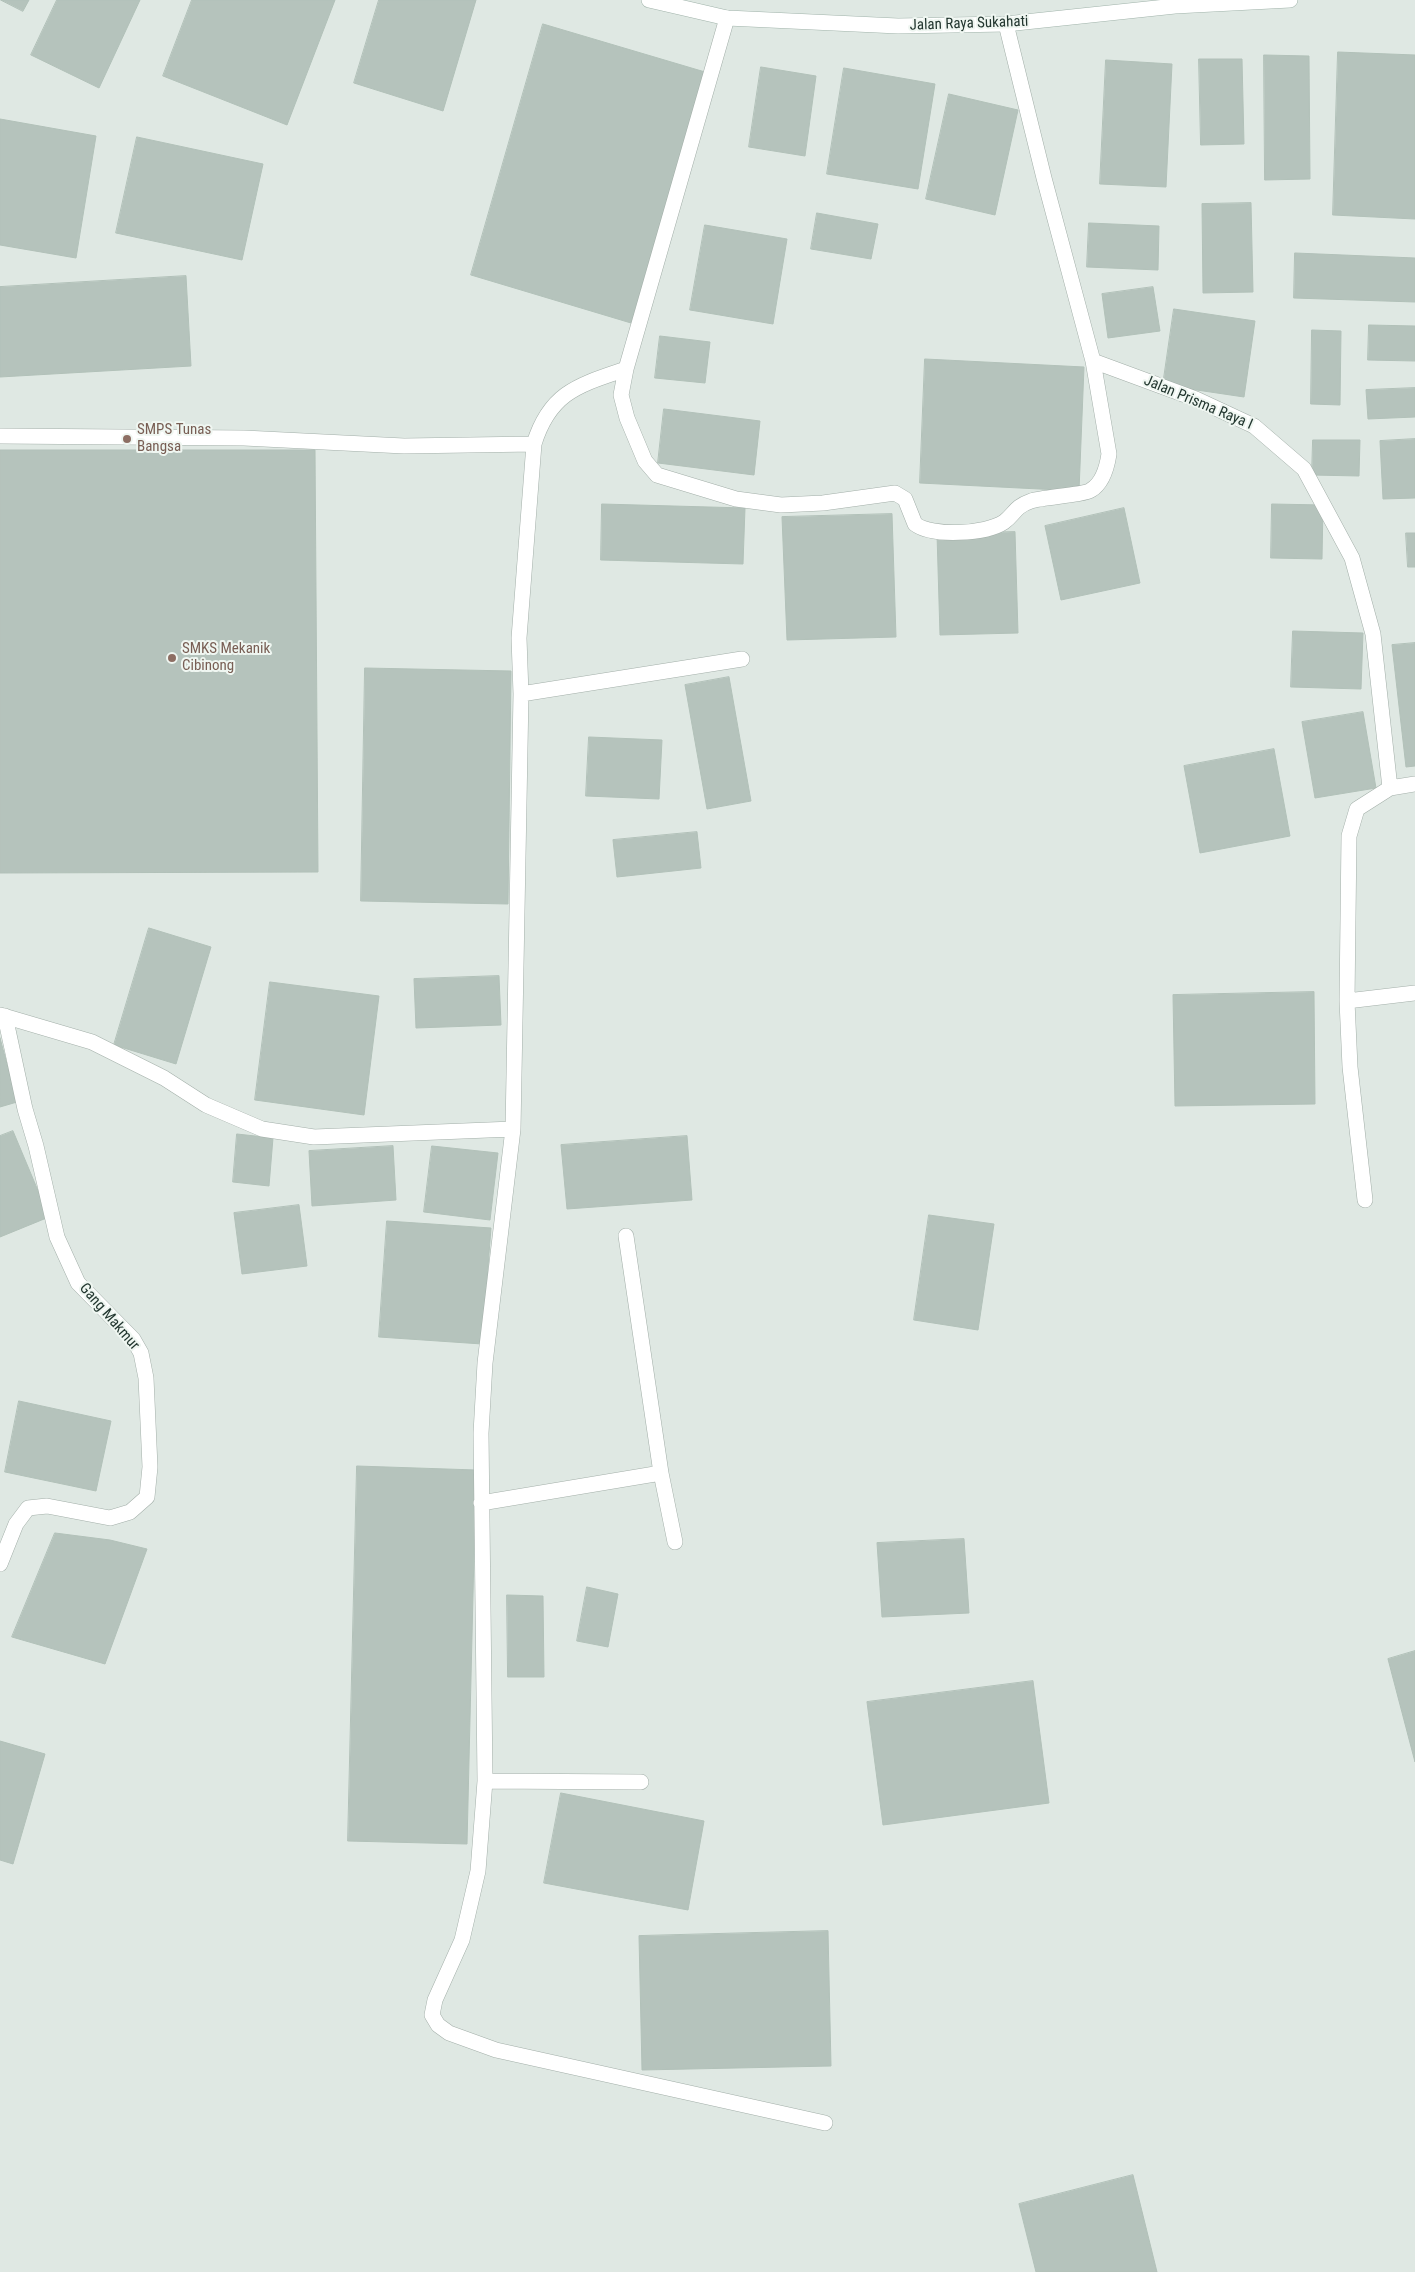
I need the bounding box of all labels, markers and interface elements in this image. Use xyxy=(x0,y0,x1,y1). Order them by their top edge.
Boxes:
street label: Jalan Raya Sukahati xyxy=(909,13,1029,35)
street label: Jalan Prisma Raya I xyxy=(1141,372,1255,434)
place label: SMPS Tunas Bangsa xyxy=(137,421,211,456)
marker: SMPS Tunas Bangsa xyxy=(121,433,133,445)
place label: SMKS Mekanik Cibinong xyxy=(182,640,270,675)
marker: SMKS Mekanik Cibinong xyxy=(166,652,178,664)
street label: Gang Makmur xyxy=(75,1280,143,1354)

